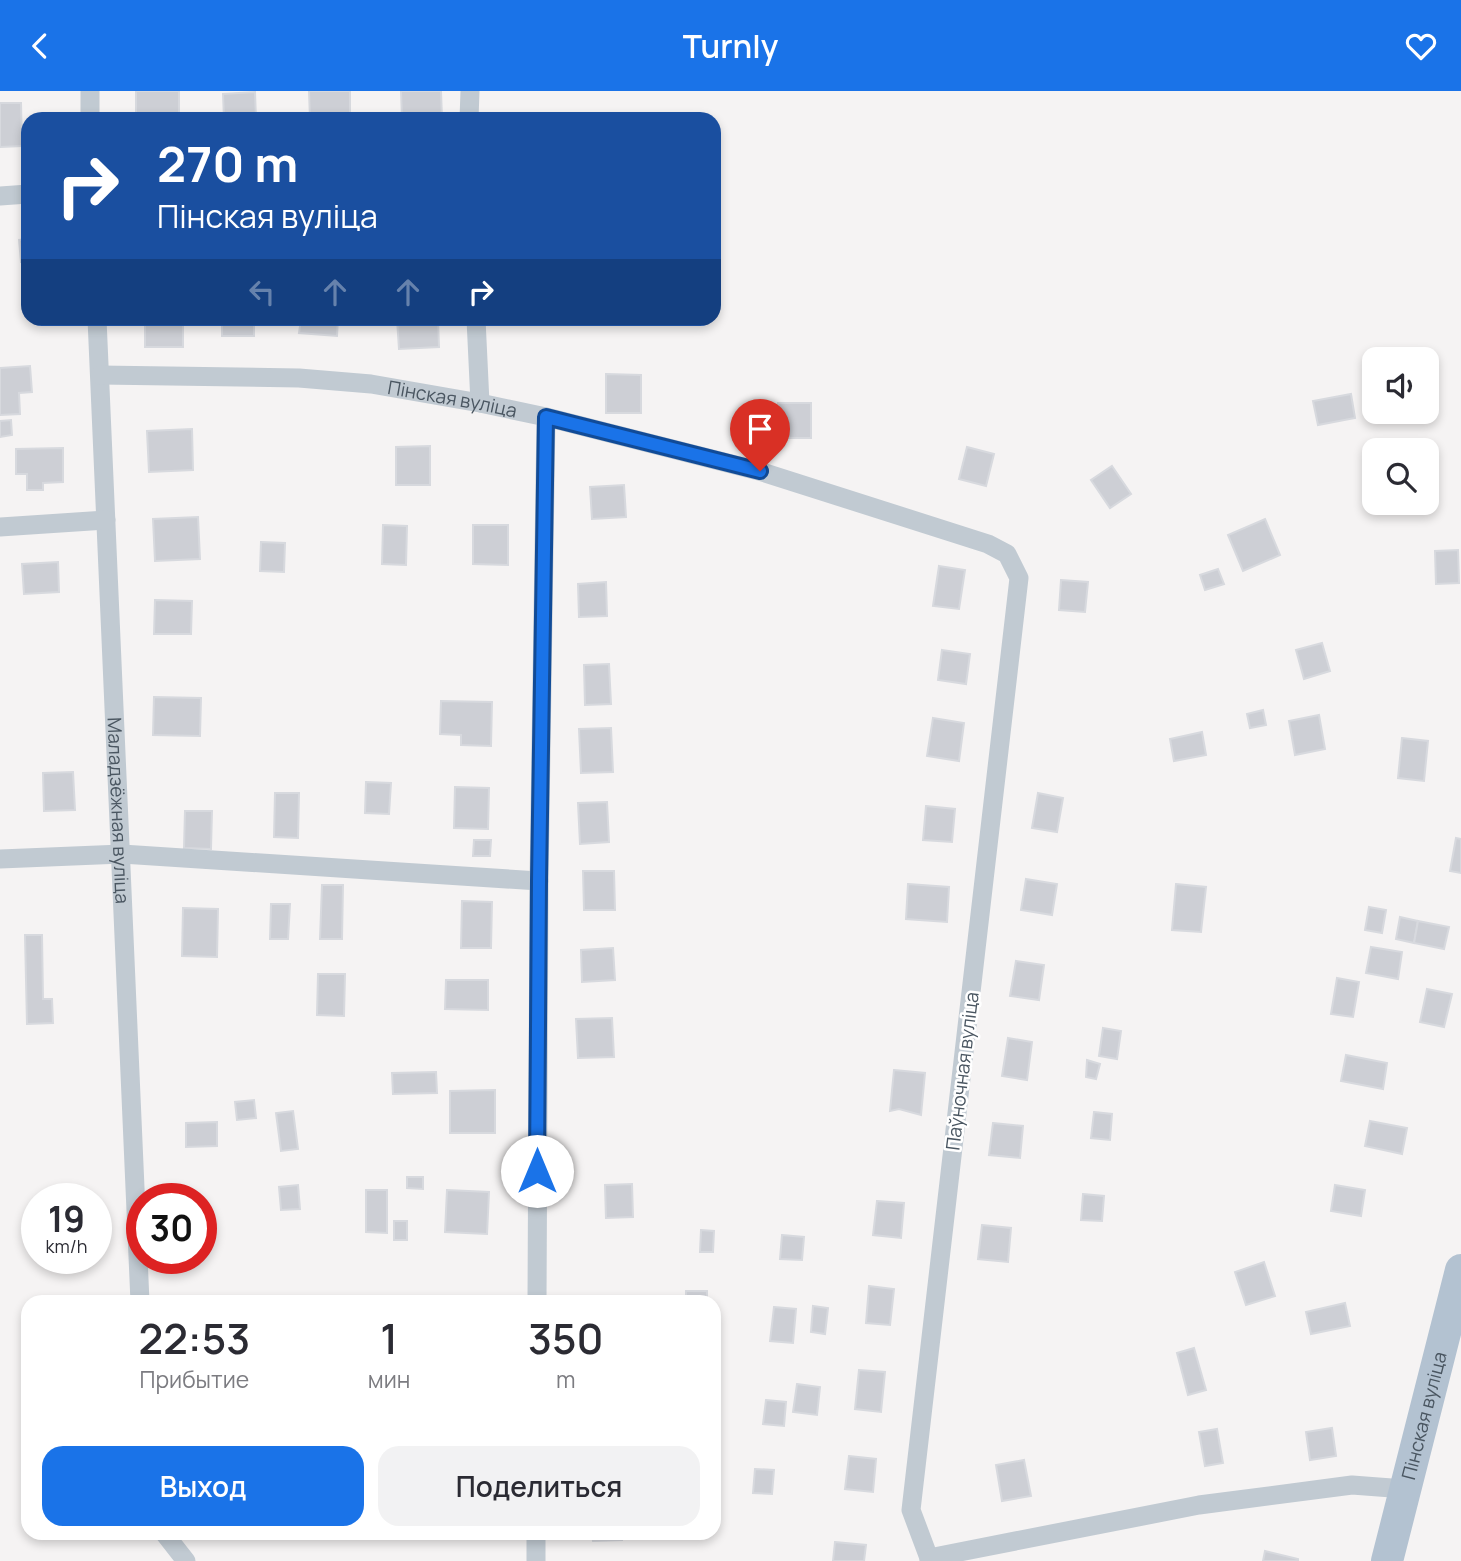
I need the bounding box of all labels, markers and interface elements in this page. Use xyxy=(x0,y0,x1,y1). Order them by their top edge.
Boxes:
text: Turnly xyxy=(683,24,778,68)
icon: back xyxy=(21,27,59,65)
icon: heart xyxy=(1402,27,1440,65)
text: 270 m xyxy=(157,130,298,197)
icon: right xyxy=(42,140,133,231)
text: Пінская вуліца xyxy=(157,194,378,238)
icon: left xyxy=(243,273,281,311)
icon: ahead xyxy=(316,273,354,311)
icon: ahead xyxy=(389,273,427,311)
icon: right xyxy=(462,273,500,311)
map controls xyxy=(1362,347,1439,515)
button: sound xyxy=(1362,347,1439,424)
street label: Пінская вуліца xyxy=(386,374,520,424)
pin xyxy=(730,399,790,471)
icon: arrive xyxy=(741,410,779,448)
button: search xyxy=(1362,438,1439,515)
street label: Маладзёжная вуліца xyxy=(101,717,136,904)
street label: Паўночная вуліца xyxy=(939,990,985,1152)
position arrow xyxy=(500,1134,574,1208)
speed limit sign: 30 xyxy=(126,1183,217,1274)
text: 19 xyxy=(48,1195,85,1243)
text: km/h xyxy=(46,1234,87,1258)
text: 22:53 xyxy=(139,1309,250,1367)
text: 1 xyxy=(380,1309,398,1367)
text: 350 xyxy=(528,1309,603,1367)
street label: Пінская вуліца xyxy=(1395,1349,1453,1482)
text: Прибытие xyxy=(140,1363,249,1395)
text: мин xyxy=(368,1363,410,1395)
text: m xyxy=(556,1363,575,1395)
button: Выход xyxy=(42,1446,364,1526)
button: Поделиться xyxy=(378,1446,700,1526)

